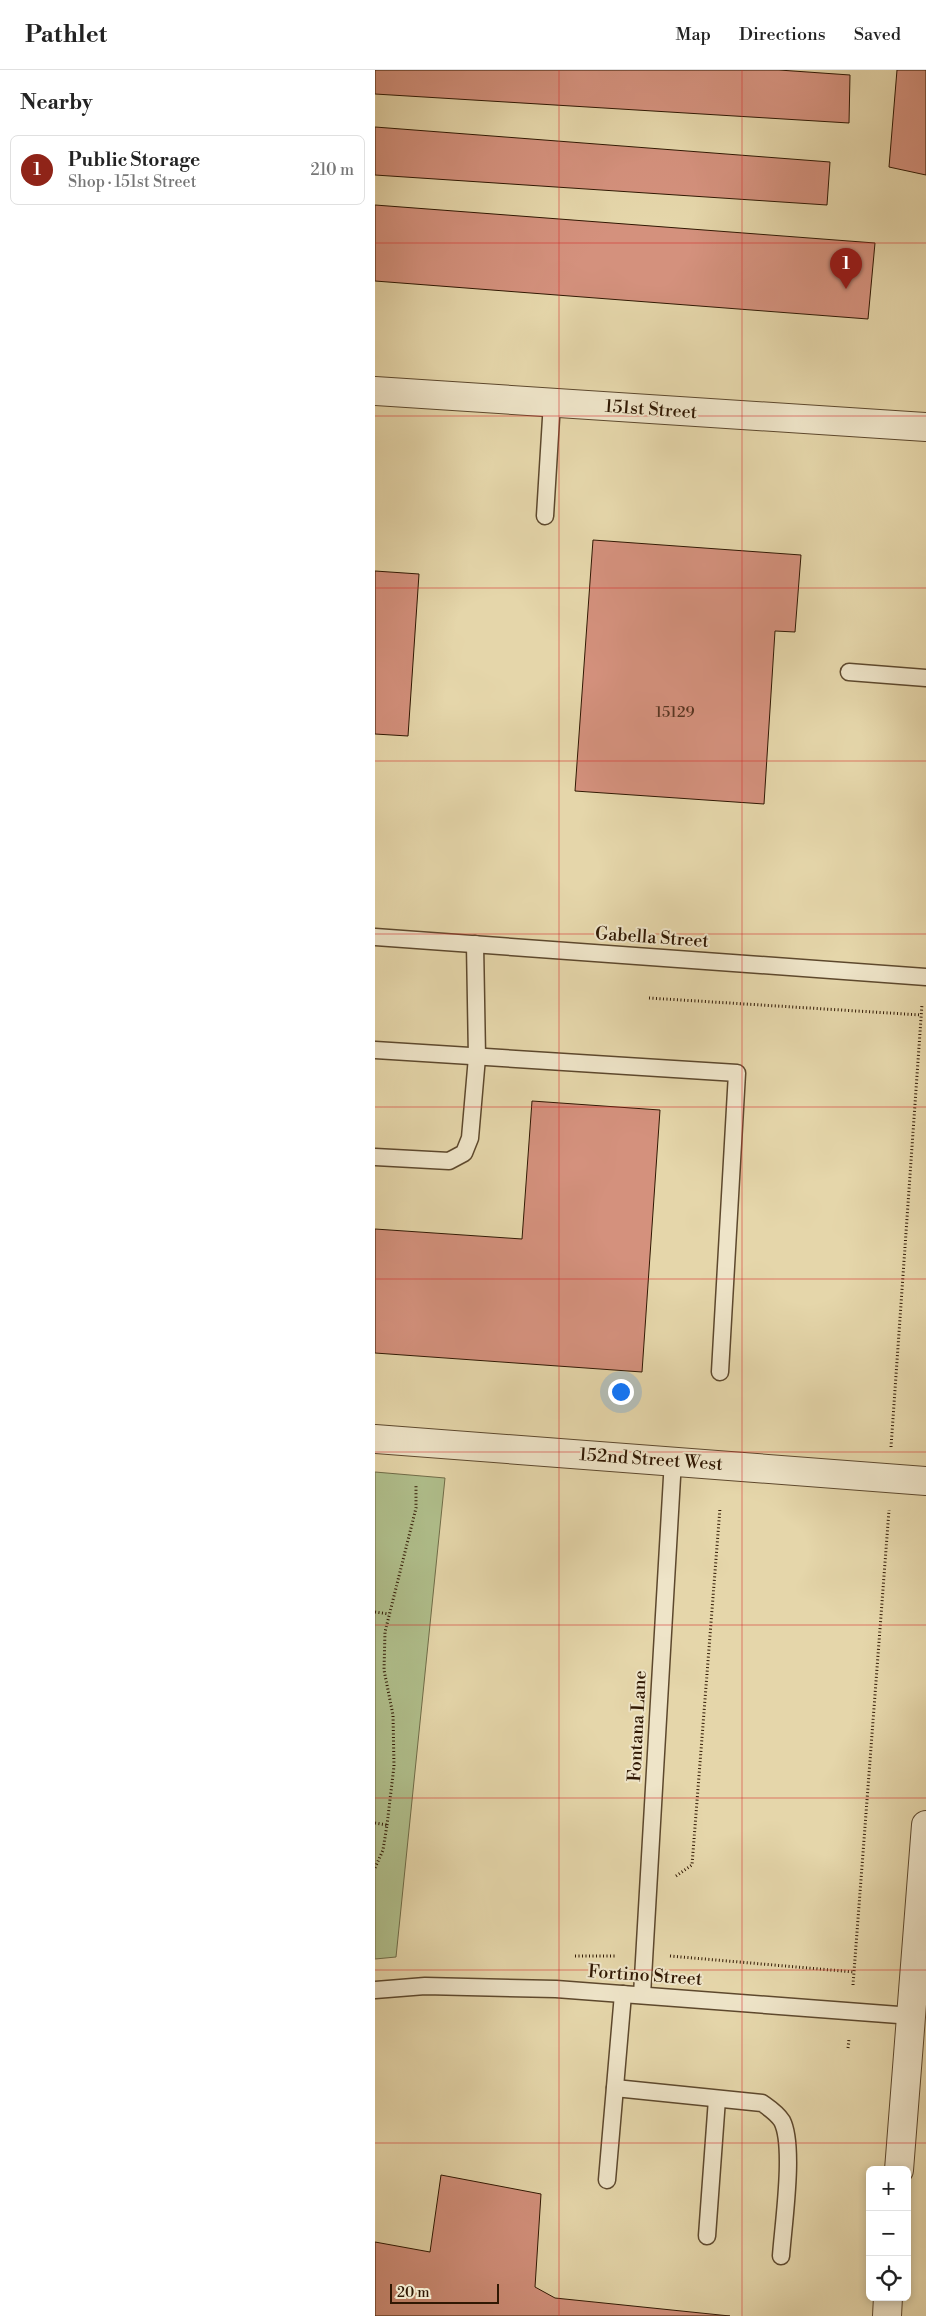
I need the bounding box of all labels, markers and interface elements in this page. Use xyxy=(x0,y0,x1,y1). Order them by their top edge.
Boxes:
text: Pathlet xyxy=(25,20,107,50)
text: Map xyxy=(675,23,711,46)
text: Directions xyxy=(739,23,826,46)
text: Saved xyxy=(854,23,901,46)
text: Nearby xyxy=(20,90,93,116)
text: Public Storage xyxy=(68,148,200,172)
text: 1 xyxy=(33,160,41,180)
text: 210 m xyxy=(310,160,354,180)
text: Shop · 151st Street xyxy=(68,172,196,192)
pin: 1 xyxy=(830,248,862,289)
street label: 151st Street xyxy=(604,395,698,424)
house number: 15129 xyxy=(655,703,695,722)
street label: Gabella Street xyxy=(594,922,710,953)
your location xyxy=(608,1379,634,1405)
street label: 152nd Street West xyxy=(578,1443,724,1476)
street label: Fontana Lane xyxy=(623,1670,652,1782)
street label: Fortino Street xyxy=(587,1960,704,1991)
map controls xyxy=(866,2166,911,2301)
button: + xyxy=(866,2166,911,2211)
button: − xyxy=(866,2211,911,2256)
button: locate xyxy=(866,2256,911,2301)
scale bar xyxy=(390,2281,499,2304)
text: 20 m xyxy=(397,2284,429,2302)

